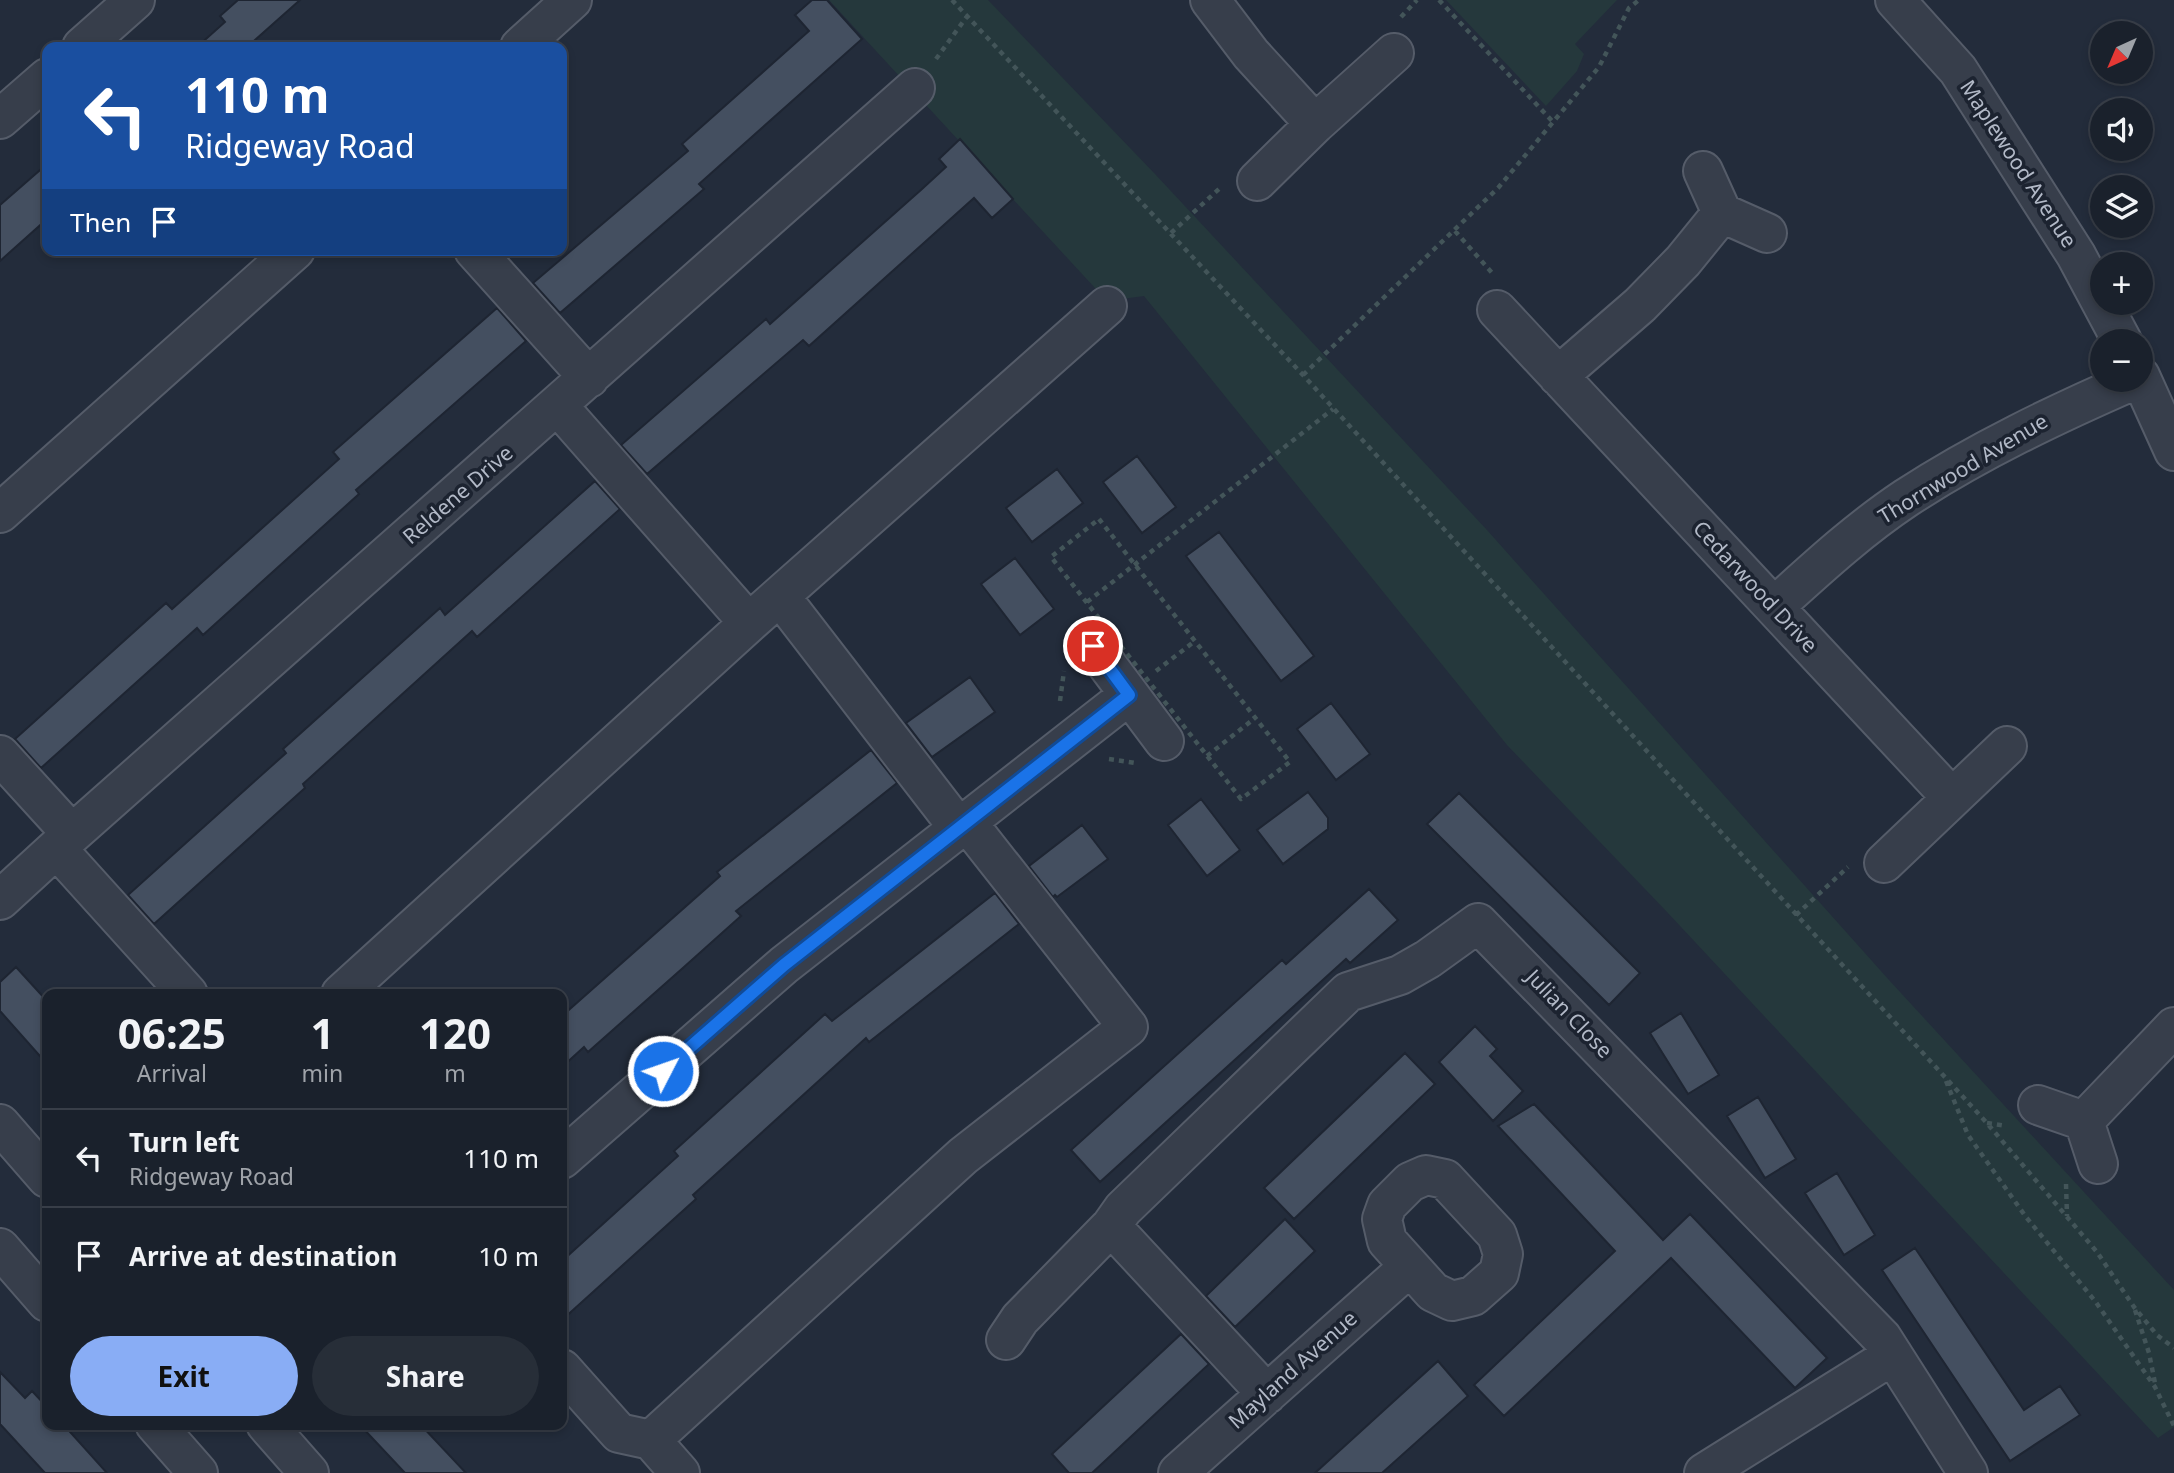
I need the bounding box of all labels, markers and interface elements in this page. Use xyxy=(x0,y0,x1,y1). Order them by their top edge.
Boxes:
north arrow xyxy=(2090,21,2152,84)
map controls xyxy=(2090,21,2153,392)
text: 110 m xyxy=(185,61,330,127)
icon: left xyxy=(70,70,161,161)
street label: Maplewood Avenue xyxy=(1954,74,2084,253)
button: sound xyxy=(2090,98,2153,161)
text: Ridgeway Road xyxy=(185,124,415,167)
button: layers xyxy=(2090,175,2153,238)
icon: arrive xyxy=(145,203,183,241)
text: Then xyxy=(70,204,131,240)
button: + xyxy=(2090,252,2153,315)
button: − xyxy=(2090,329,2153,392)
street label: Thornwood Avenue xyxy=(1873,406,2052,530)
street label: Reldene Drive xyxy=(396,439,518,550)
street label: Cedarwood Drive xyxy=(1687,514,1824,658)
pin xyxy=(1063,616,1123,676)
icon: arrive xyxy=(1074,627,1112,665)
street label: Julian Close xyxy=(1519,961,1619,1064)
text: 06:25 xyxy=(118,1004,226,1061)
text: 1 xyxy=(310,1004,334,1061)
text: 120 xyxy=(419,1004,491,1061)
position arrow xyxy=(626,1034,700,1108)
text: Arrival xyxy=(137,1057,207,1089)
text: min xyxy=(302,1057,343,1089)
text: m xyxy=(444,1057,466,1089)
text: Turn left xyxy=(129,1124,240,1160)
icon: left xyxy=(70,1139,108,1177)
text: 110 m xyxy=(463,1140,539,1176)
text: Ridgeway Road xyxy=(129,1160,294,1192)
icon: arrive xyxy=(70,1237,108,1275)
text: Arrive at destination xyxy=(129,1238,398,1274)
text: 10 m xyxy=(478,1238,539,1274)
street label: Mayland Avenue xyxy=(1222,1304,1363,1434)
button: Exit xyxy=(70,1336,298,1416)
button: Share xyxy=(312,1336,539,1416)

